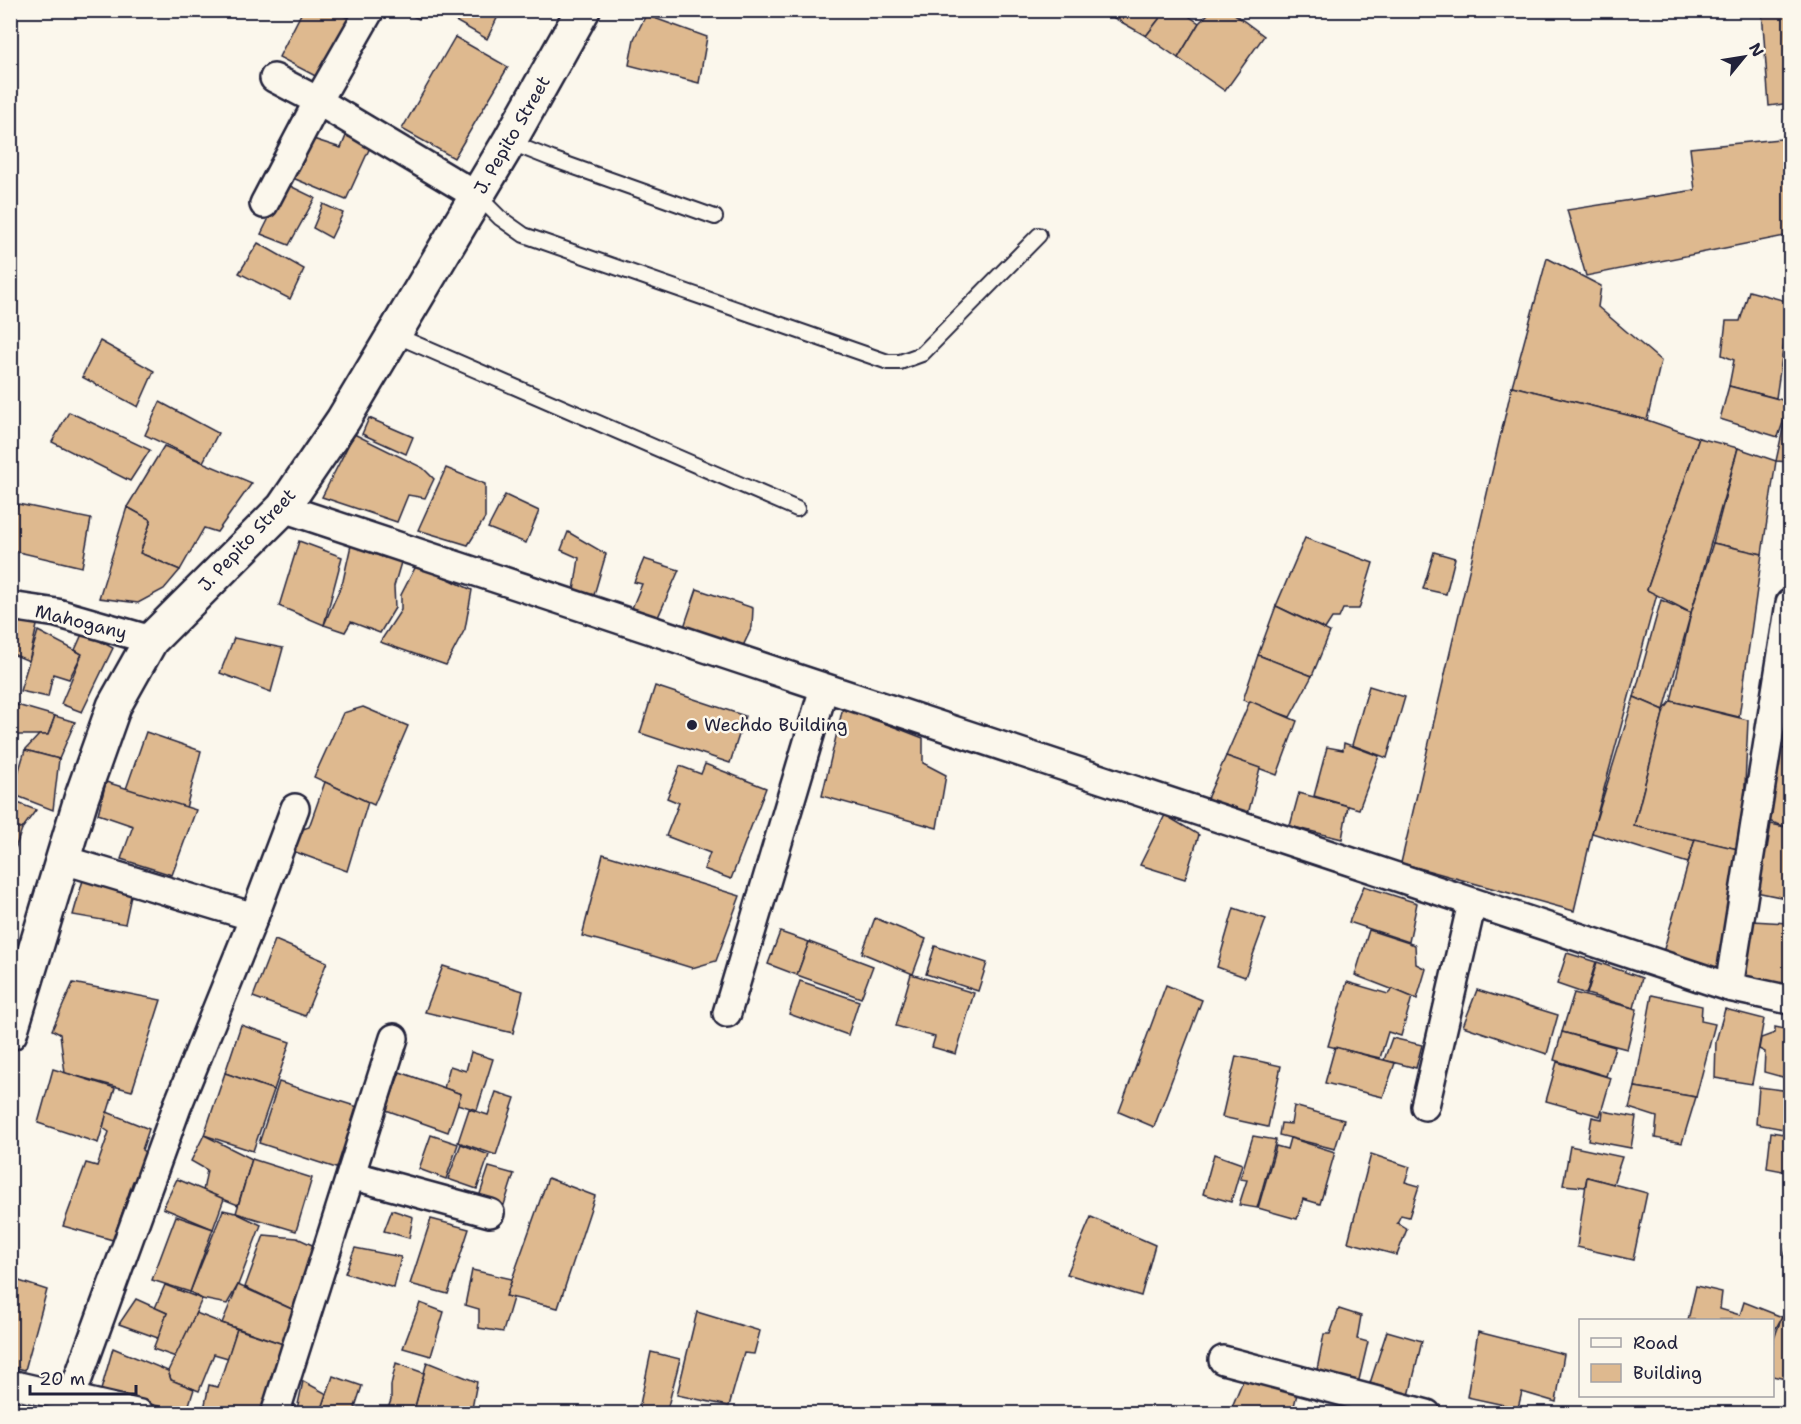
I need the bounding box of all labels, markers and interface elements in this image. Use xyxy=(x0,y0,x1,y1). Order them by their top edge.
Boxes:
north arrow xyxy=(1714,27,1774,87)
text: N xyxy=(1744,39,1769,60)
street label: J. Pepito Street xyxy=(468,71,556,198)
street label: J. Pepito Street xyxy=(193,483,301,597)
street label: Mahogany xyxy=(33,599,129,645)
place label: Wechdo Building xyxy=(704,713,848,737)
marker: Wechdo Building xyxy=(685,718,699,732)
legend xyxy=(1579,1319,1774,1397)
text: Road xyxy=(1633,1331,1678,1355)
scale bar xyxy=(30,1358,136,1396)
text: Building xyxy=(1633,1361,1702,1385)
text: 20 m xyxy=(39,1367,85,1391)

